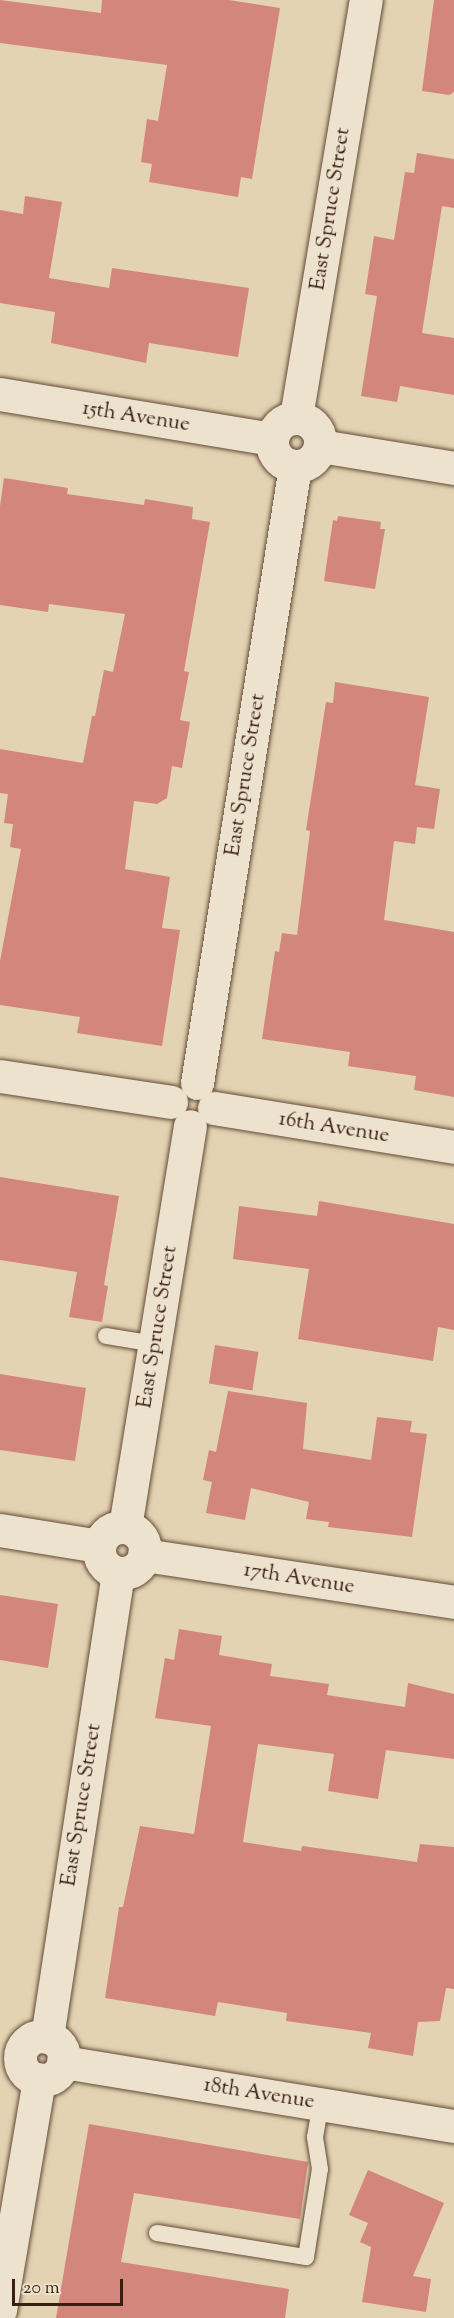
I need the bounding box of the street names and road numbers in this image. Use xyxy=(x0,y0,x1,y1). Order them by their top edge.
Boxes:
street label: East Spruce Street xyxy=(306,126,356,292)
street label: 15th Avenue xyxy=(80,396,192,438)
street label: East Spruce Street xyxy=(221,692,271,858)
street label: 16th Avenue xyxy=(277,1107,391,1149)
street label: East Spruce Street xyxy=(133,1244,183,1410)
street label: 17th Avenue xyxy=(242,1558,356,1600)
street label: East Spruce Street xyxy=(57,1722,107,1888)
street label: 18th Avenue xyxy=(202,2073,316,2115)

